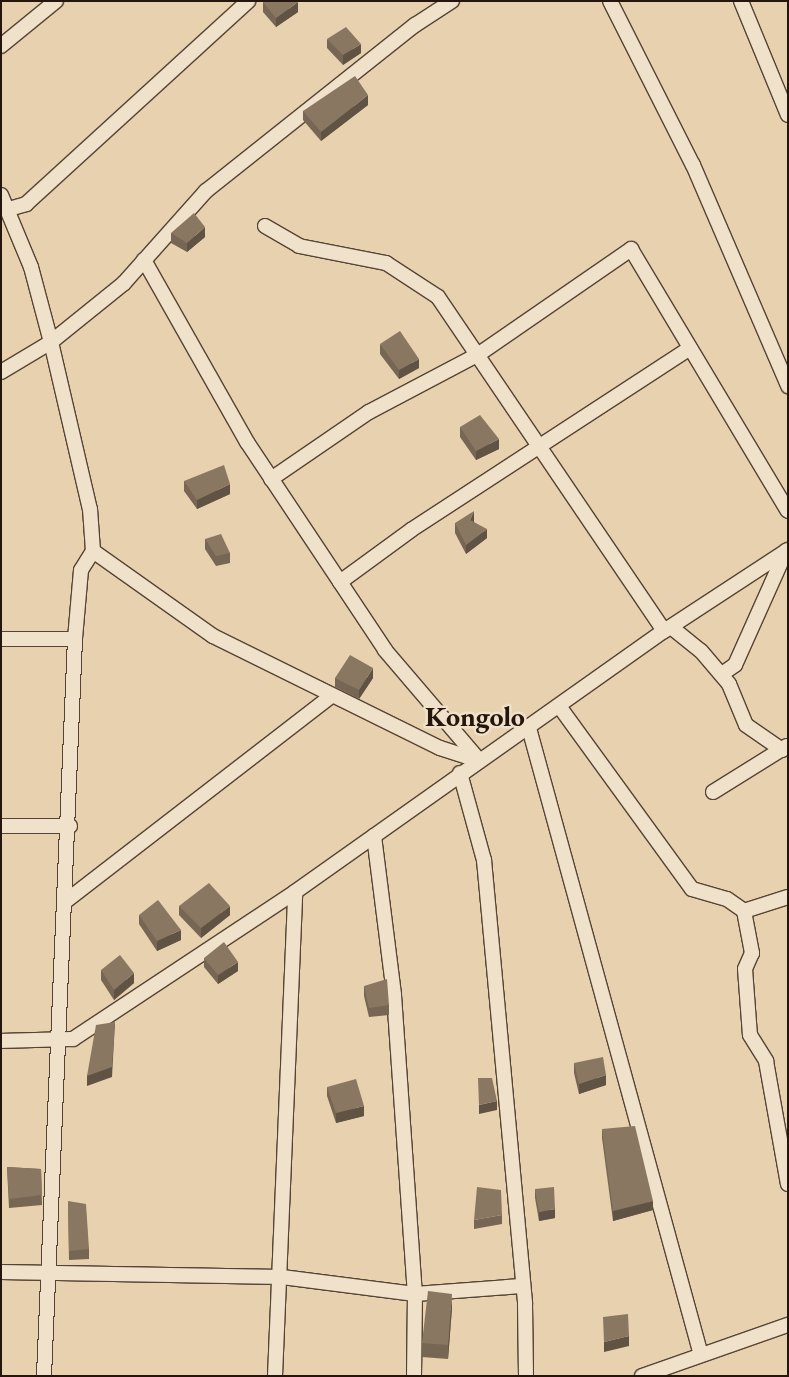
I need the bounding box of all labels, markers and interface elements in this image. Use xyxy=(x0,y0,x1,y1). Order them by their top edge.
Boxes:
district label: Kongolo xyxy=(425,699,525,733)

